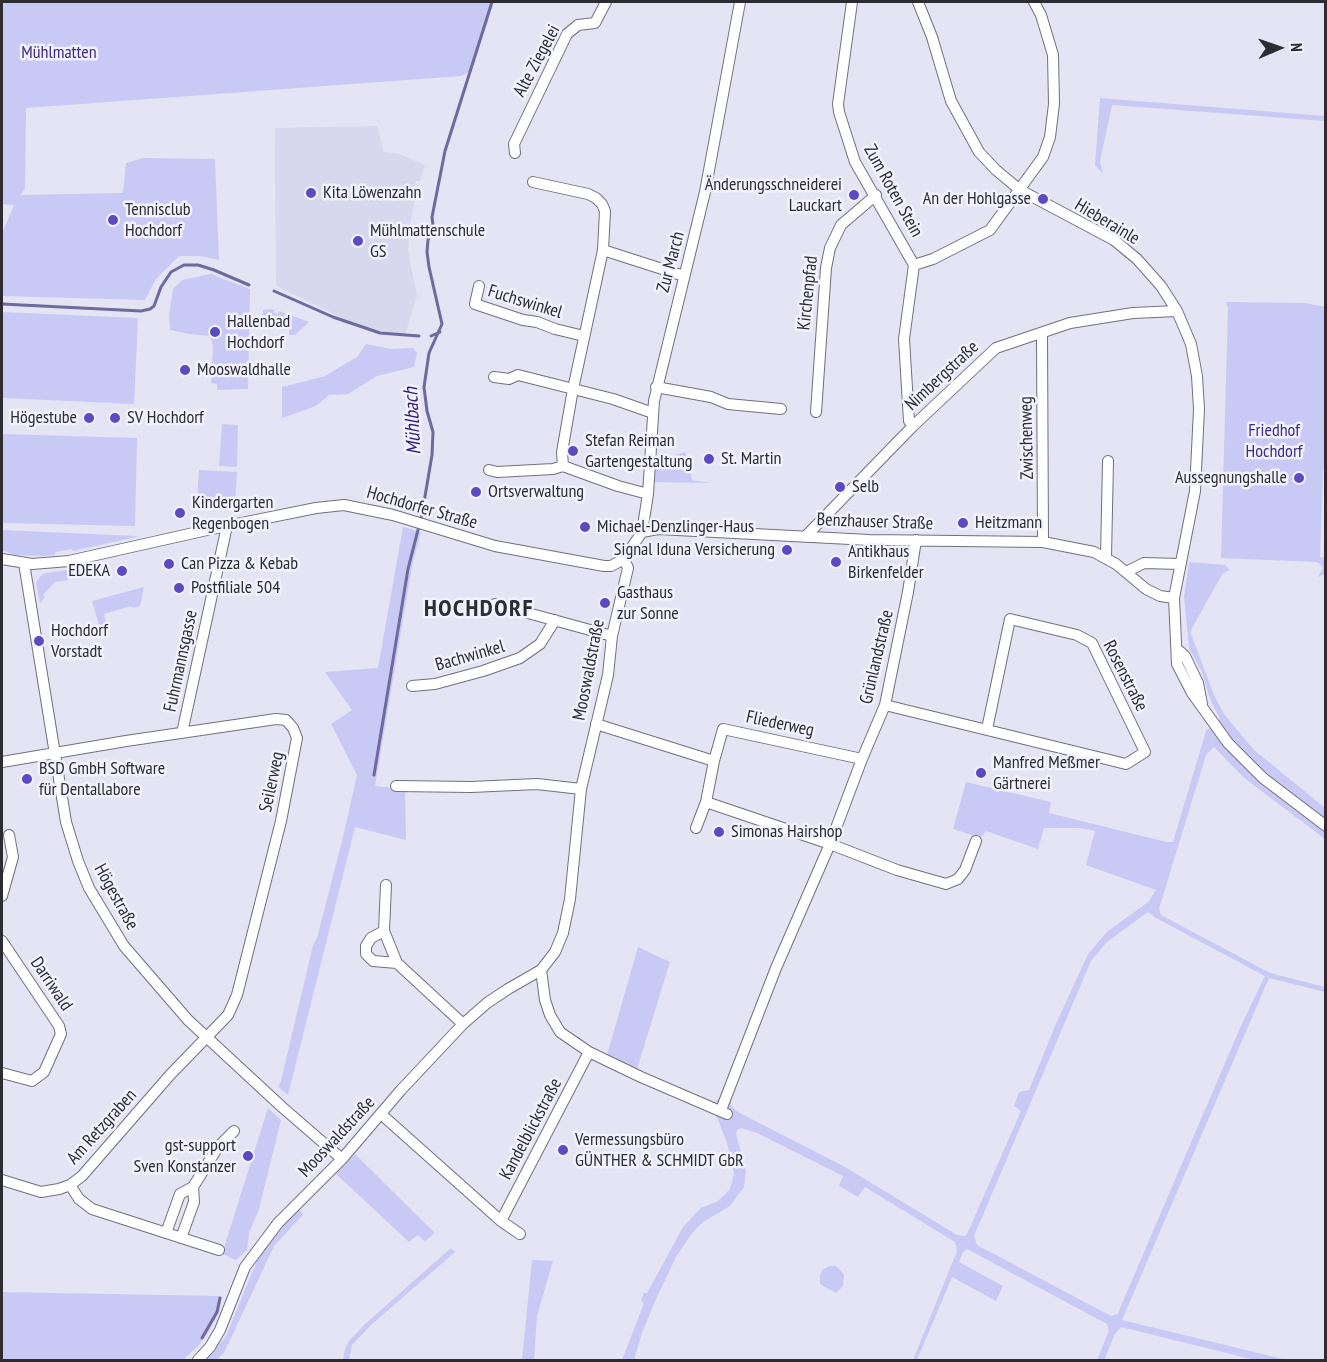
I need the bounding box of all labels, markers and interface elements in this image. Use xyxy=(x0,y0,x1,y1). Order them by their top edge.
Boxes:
north arrow xyxy=(1249,18,1309,78)
street label: Alte Ziegelei xyxy=(509,21,565,101)
park label: Mühlmatten xyxy=(21,42,97,64)
text: N xyxy=(1287,43,1307,52)
street label: Zum Roten Stein xyxy=(859,141,927,241)
place label: Änderungsschneiderei Lauckart xyxy=(705,174,842,216)
place label: Kita Löwenzahn xyxy=(323,182,421,204)
marker: Kita Löwenzahn xyxy=(304,186,318,200)
marker: Änderungsschneiderei Lauckart xyxy=(847,188,861,202)
place label: An der Hohlgasse xyxy=(923,188,1031,210)
marker: An der Hohlgasse xyxy=(1036,192,1050,206)
street label: Hieberainle xyxy=(1071,194,1143,250)
place label: Tennisclub Hochdorf xyxy=(125,199,191,242)
marker: Tennisclub Hochdorf xyxy=(106,213,120,227)
place label: Mühlmattenschule GS xyxy=(370,220,485,262)
street label: Zur March xyxy=(653,229,689,295)
marker: Mühlmattenschule GS xyxy=(351,234,365,248)
street label: Kirchenpfad xyxy=(793,255,823,331)
street label: Fuchswinkel xyxy=(485,280,565,324)
place label: Hallenbad Hochdorf xyxy=(227,311,290,354)
marker: Hallenbad Hochdorf xyxy=(208,325,222,339)
street label: Nimbergstraße xyxy=(901,337,983,415)
place label: Mooswaldhalle xyxy=(197,359,291,381)
marker: Mooswaldhalle xyxy=(178,363,192,377)
water label: Mühlbach xyxy=(399,387,427,455)
street label: Zwischenweg xyxy=(1015,396,1039,480)
place label: Högestube xyxy=(10,407,77,429)
place label: SV Hochdorf xyxy=(127,407,204,429)
marker: Högestube xyxy=(82,411,96,425)
marker: SV Hochdorf xyxy=(108,411,122,425)
park label: Friedhof Hochdorf xyxy=(1246,420,1302,462)
place label: Stefan Reiman Gartengestaltung xyxy=(585,430,693,472)
marker: Stefan Reiman Gartengestaltung xyxy=(566,444,580,458)
place label: St. Martin xyxy=(721,448,781,470)
marker: St. Martin xyxy=(702,452,716,466)
place label: Aussegnungshalle xyxy=(1175,467,1287,489)
marker: Aussegnungshalle xyxy=(1292,471,1306,485)
place label: Selb xyxy=(852,476,879,498)
marker: Selb xyxy=(833,480,847,494)
place label: Ortsverwaltung xyxy=(488,481,584,503)
street label: Hochdorfer Straße xyxy=(364,482,480,534)
marker: Ortsverwaltung xyxy=(469,485,483,499)
place label: Kindergarten Regenbogen xyxy=(192,492,273,534)
marker: Kindergarten Regenbogen xyxy=(173,506,187,520)
street label: Benzhauser Straße xyxy=(816,509,934,535)
place label: Heitzmann xyxy=(975,512,1042,534)
place label: Michael-Denzlinger-Haus xyxy=(597,516,754,538)
marker: Heitzmann xyxy=(956,516,970,530)
marker: Michael-Denzlinger-Haus xyxy=(578,520,592,534)
place label: Signal Iduna Versicherung xyxy=(614,539,775,561)
place label: Antikhaus Birkenfelder xyxy=(848,541,924,584)
marker: Signal Iduna Versicherung xyxy=(780,543,794,557)
place label: Can Pizza & Kebab xyxy=(181,553,298,575)
marker: Antikhaus Birkenfelder xyxy=(829,555,843,569)
marker: Can Pizza & Kebab xyxy=(162,557,176,571)
place label: EDEKA xyxy=(68,560,110,582)
marker: EDEKA xyxy=(115,564,129,578)
place label: Postfiliale 504 xyxy=(191,577,280,599)
marker: Postfiliale 504 xyxy=(172,581,186,595)
place label: Gasthaus zur Sonne xyxy=(617,582,679,624)
district label: HOCHDORF xyxy=(424,595,534,623)
marker: Gasthaus zur Sonne xyxy=(598,596,612,610)
street label: Fuhrmannsgasse xyxy=(160,608,202,714)
street label: Grünlandstraße xyxy=(856,608,898,706)
street label: Mooswaldstraße xyxy=(569,618,609,722)
place label: Hochdorf Vorstadt xyxy=(51,620,108,662)
marker: Hochdorf Vorstadt xyxy=(32,634,46,648)
street label: Bachwinkel xyxy=(433,636,507,676)
street label: Rosenstraße xyxy=(1098,637,1152,715)
street label: Fliederweg xyxy=(744,706,816,742)
street label: Seilerweg xyxy=(255,750,289,814)
place label: Manfred Meßmer Gärtnerei xyxy=(993,752,1100,795)
place label: BSD GmbH Software für Dentallabore xyxy=(39,758,165,800)
marker: Manfred Meßmer Gärtnerei xyxy=(974,766,988,780)
marker: BSD GmbH Software für Dentallabore xyxy=(20,772,34,786)
place label: Simonas Hairshop xyxy=(731,821,842,843)
marker: Simonas Hairshop xyxy=(712,825,726,839)
street label: Högestraße xyxy=(89,860,143,934)
street label: Darriwald xyxy=(25,953,77,1015)
street label: Kandelblickstraße xyxy=(495,1075,567,1183)
street label: Am Retzgraben xyxy=(63,1085,141,1169)
street label: Mooswaldstraße xyxy=(294,1092,380,1182)
place label: Vermessungsbüro GÜNTHER & SCHMIDT GbR xyxy=(575,1129,744,1172)
place label: gst-support Sven Konstanzer xyxy=(134,1135,236,1178)
marker: Vermessungsbüro GÜNTHER & SCHMIDT GbR xyxy=(556,1143,570,1157)
marker: gst-support Sven Konstanzer xyxy=(241,1149,255,1163)

